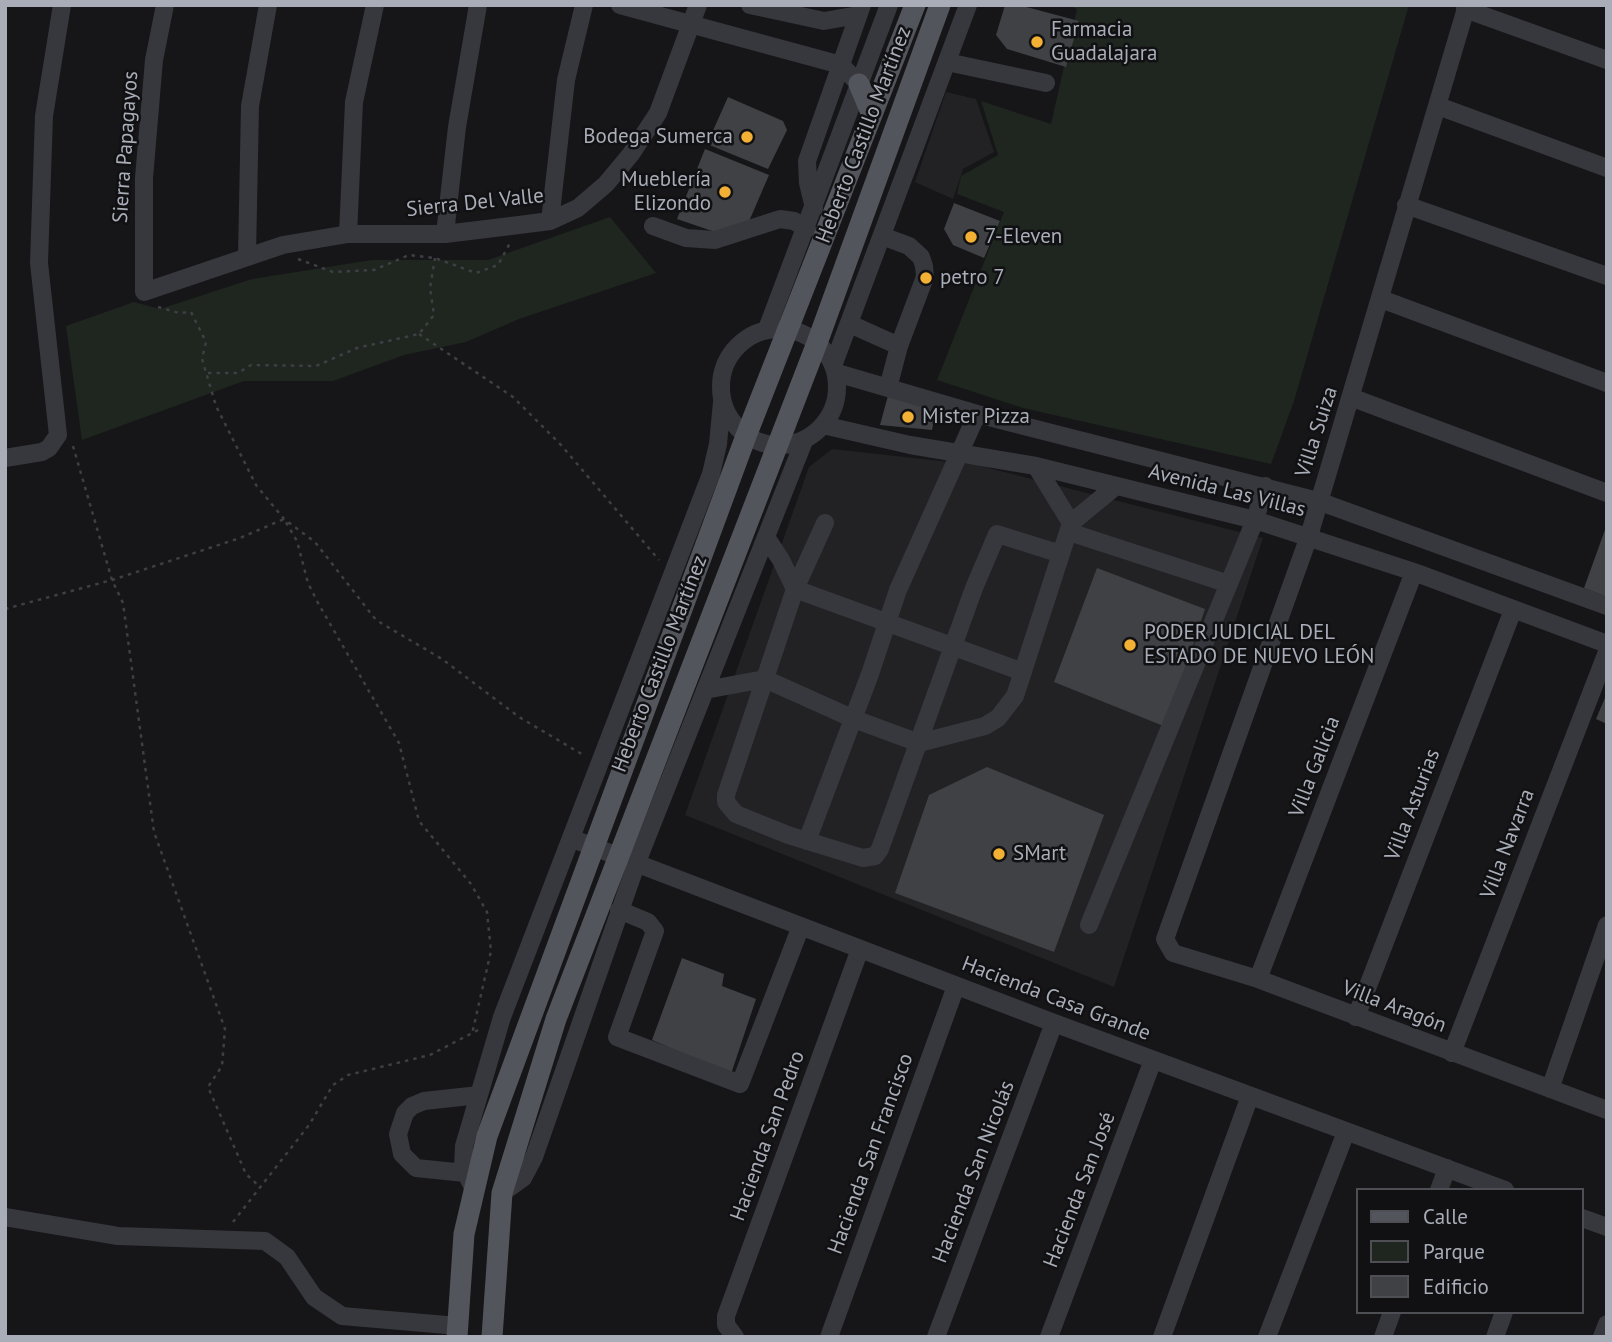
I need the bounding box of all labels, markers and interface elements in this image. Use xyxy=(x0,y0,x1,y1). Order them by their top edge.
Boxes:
place label: Farmacia Guadalajara xyxy=(1051,17,1157,67)
street label: Heberto Castillo Martínez xyxy=(811,23,917,247)
marker: Farmacia Guadalajara xyxy=(1029,34,1045,50)
street label: Sierra Papagayos xyxy=(108,70,144,224)
place label: Bodega Sumerca xyxy=(583,124,733,150)
marker: Bodega Sumerca xyxy=(739,129,755,145)
place label: Mueblería Elizondo xyxy=(621,167,711,217)
street label: Sierra Del Valle xyxy=(405,183,545,223)
marker: Mueblería Elizondo xyxy=(717,184,733,200)
place label: 7-Eleven xyxy=(985,224,1062,250)
marker: 7-Eleven xyxy=(963,229,979,245)
place label: petro 7 xyxy=(940,265,1005,291)
marker: petro 7 xyxy=(918,270,934,286)
street label: Villa Suiza xyxy=(1291,384,1343,480)
place label: Mister Pizza xyxy=(922,404,1030,430)
marker: Mister Pizza xyxy=(900,409,916,425)
street label: Avenida Las Villas xyxy=(1146,459,1308,523)
street label: Heberto Castillo Martínez xyxy=(607,552,713,776)
place label: PODER JUDICIAL DEL ESTADO DE NUEVO LEÓN xyxy=(1144,620,1374,670)
marker: PODER JUDICIAL DEL ESTADO DE NUEVO LEÓN xyxy=(1122,637,1138,653)
street label: Villa Galicia xyxy=(1284,713,1346,821)
street label: Villa Asturias xyxy=(1380,746,1446,864)
street label: Villa Navarra xyxy=(1476,786,1540,902)
place label: SMart xyxy=(1013,841,1066,867)
marker: SMart xyxy=(991,846,1007,862)
street label: Hacienda Casa Grande xyxy=(958,951,1154,1047)
street label: Villa Aragón xyxy=(1338,976,1450,1038)
street label: Hacienda San Pedro xyxy=(726,1048,810,1224)
street label: Hacienda San Francisco xyxy=(823,1050,919,1258)
street label: Hacienda San Nicolás xyxy=(928,1077,1020,1267)
street label: Hacienda San José xyxy=(1039,1109,1121,1271)
legend xyxy=(1356,1188,1584,1314)
text: Calle xyxy=(1423,1203,1468,1230)
text: Parque xyxy=(1423,1238,1485,1265)
text: Edificio xyxy=(1423,1273,1489,1300)

